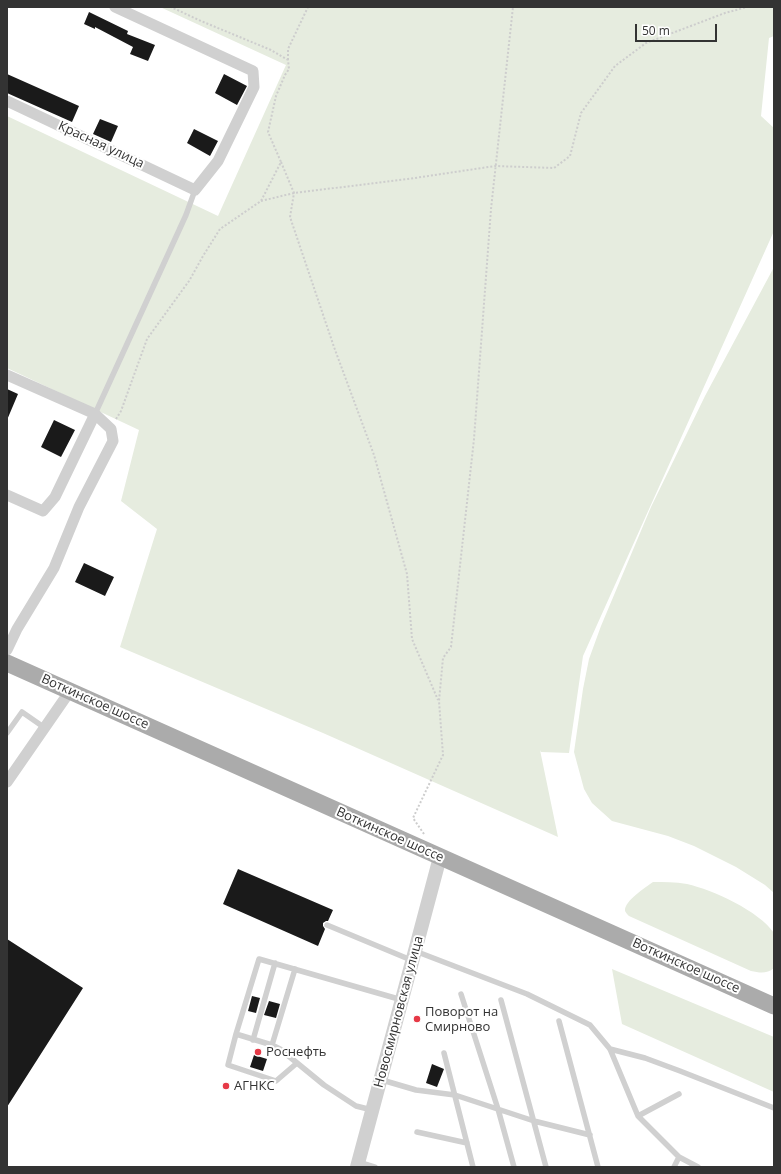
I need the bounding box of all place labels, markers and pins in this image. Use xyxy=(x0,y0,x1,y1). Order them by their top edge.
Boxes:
place label: Поворот на Смирново xyxy=(425,1004,498,1035)
marker: Поворот на Смирново xyxy=(412,1014,422,1024)
place label: Роснефть xyxy=(266,1044,326,1060)
marker: Роснефть xyxy=(253,1047,263,1057)
place label: АГНКС xyxy=(234,1078,275,1094)
marker: АГНКС xyxy=(221,1081,231,1091)

